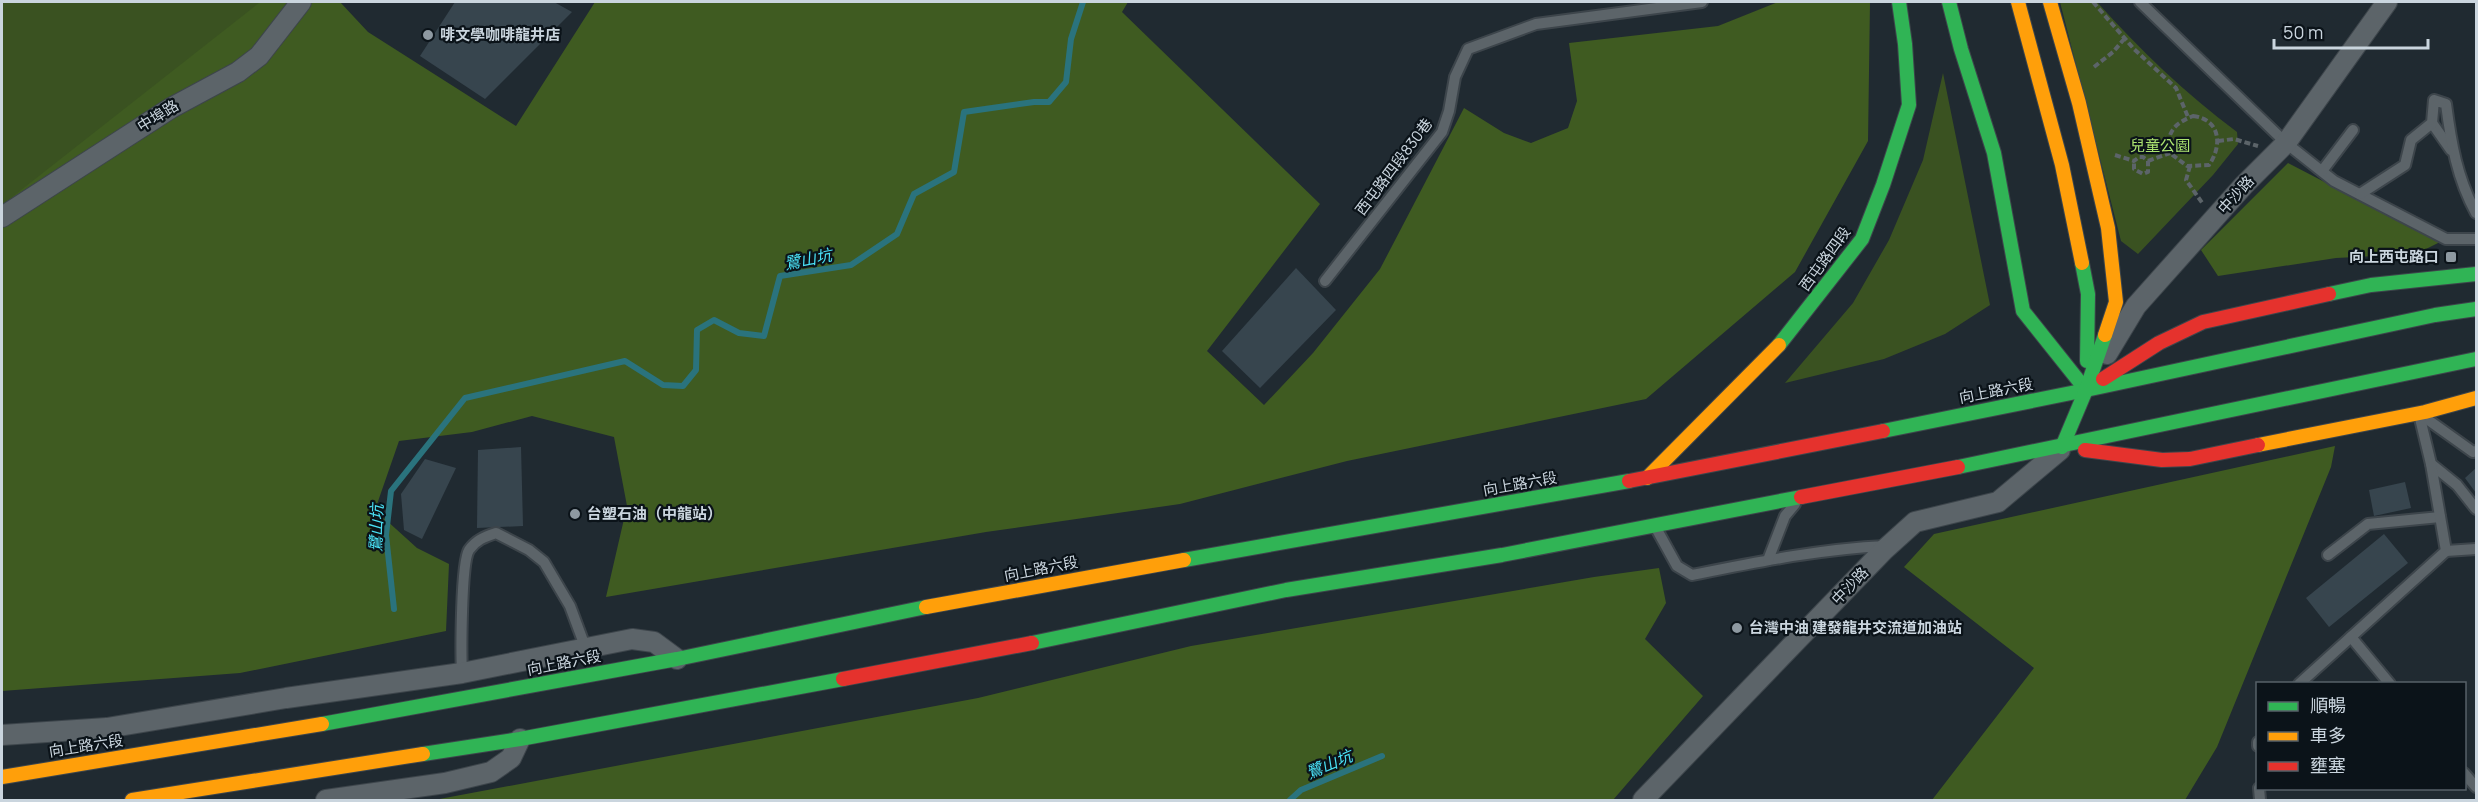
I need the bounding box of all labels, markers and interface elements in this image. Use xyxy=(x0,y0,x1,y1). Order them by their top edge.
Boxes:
scale bar xyxy=(2274,12,2428,50)
text: 50 m xyxy=(2283,20,2323,44)
place label: 啡文學咖啡龍井店 xyxy=(440,24,560,45)
marker: 啡文學咖啡龍井店 xyxy=(421,28,435,42)
street label: 中埠路 xyxy=(133,95,182,136)
street label: 西屯路四段830巷 xyxy=(1350,114,1437,219)
park label: 兒童公園 xyxy=(2130,135,2190,156)
street label: 中沙路 xyxy=(2213,171,2258,218)
street label: 西屯路四段 xyxy=(1794,222,1855,295)
water label: 鷺山坑 xyxy=(782,243,836,274)
place label: 向上西屯路口 xyxy=(2349,246,2439,267)
marker: 向上西屯路口 xyxy=(2444,250,2458,264)
street label: 向上路六段 xyxy=(1957,373,2035,408)
street label: 向上路六段 xyxy=(1481,467,1559,500)
water label: 鷺山坑 xyxy=(364,502,388,552)
place label: 台塑石油（中龍站） xyxy=(587,503,722,524)
marker: 台塑石油（中龍站） xyxy=(568,507,582,521)
street label: 向上路六段 xyxy=(1002,551,1080,586)
street label: 中沙路 xyxy=(1826,562,1873,609)
place label: 台灣中油 建發龍井交流道加油站 xyxy=(1749,617,1962,638)
marker: 台灣中油 建發龍井交流道加油站 xyxy=(1730,621,1744,635)
street label: 向上路六段 xyxy=(525,645,603,680)
legend xyxy=(2256,682,2466,790)
text: 順暢 xyxy=(2310,693,2346,717)
text: 車多 xyxy=(2310,723,2346,747)
street label: 向上路六段 xyxy=(47,729,125,762)
water label: 鷺山坑 xyxy=(1303,744,1357,784)
text: 壅塞 xyxy=(2310,753,2346,777)

